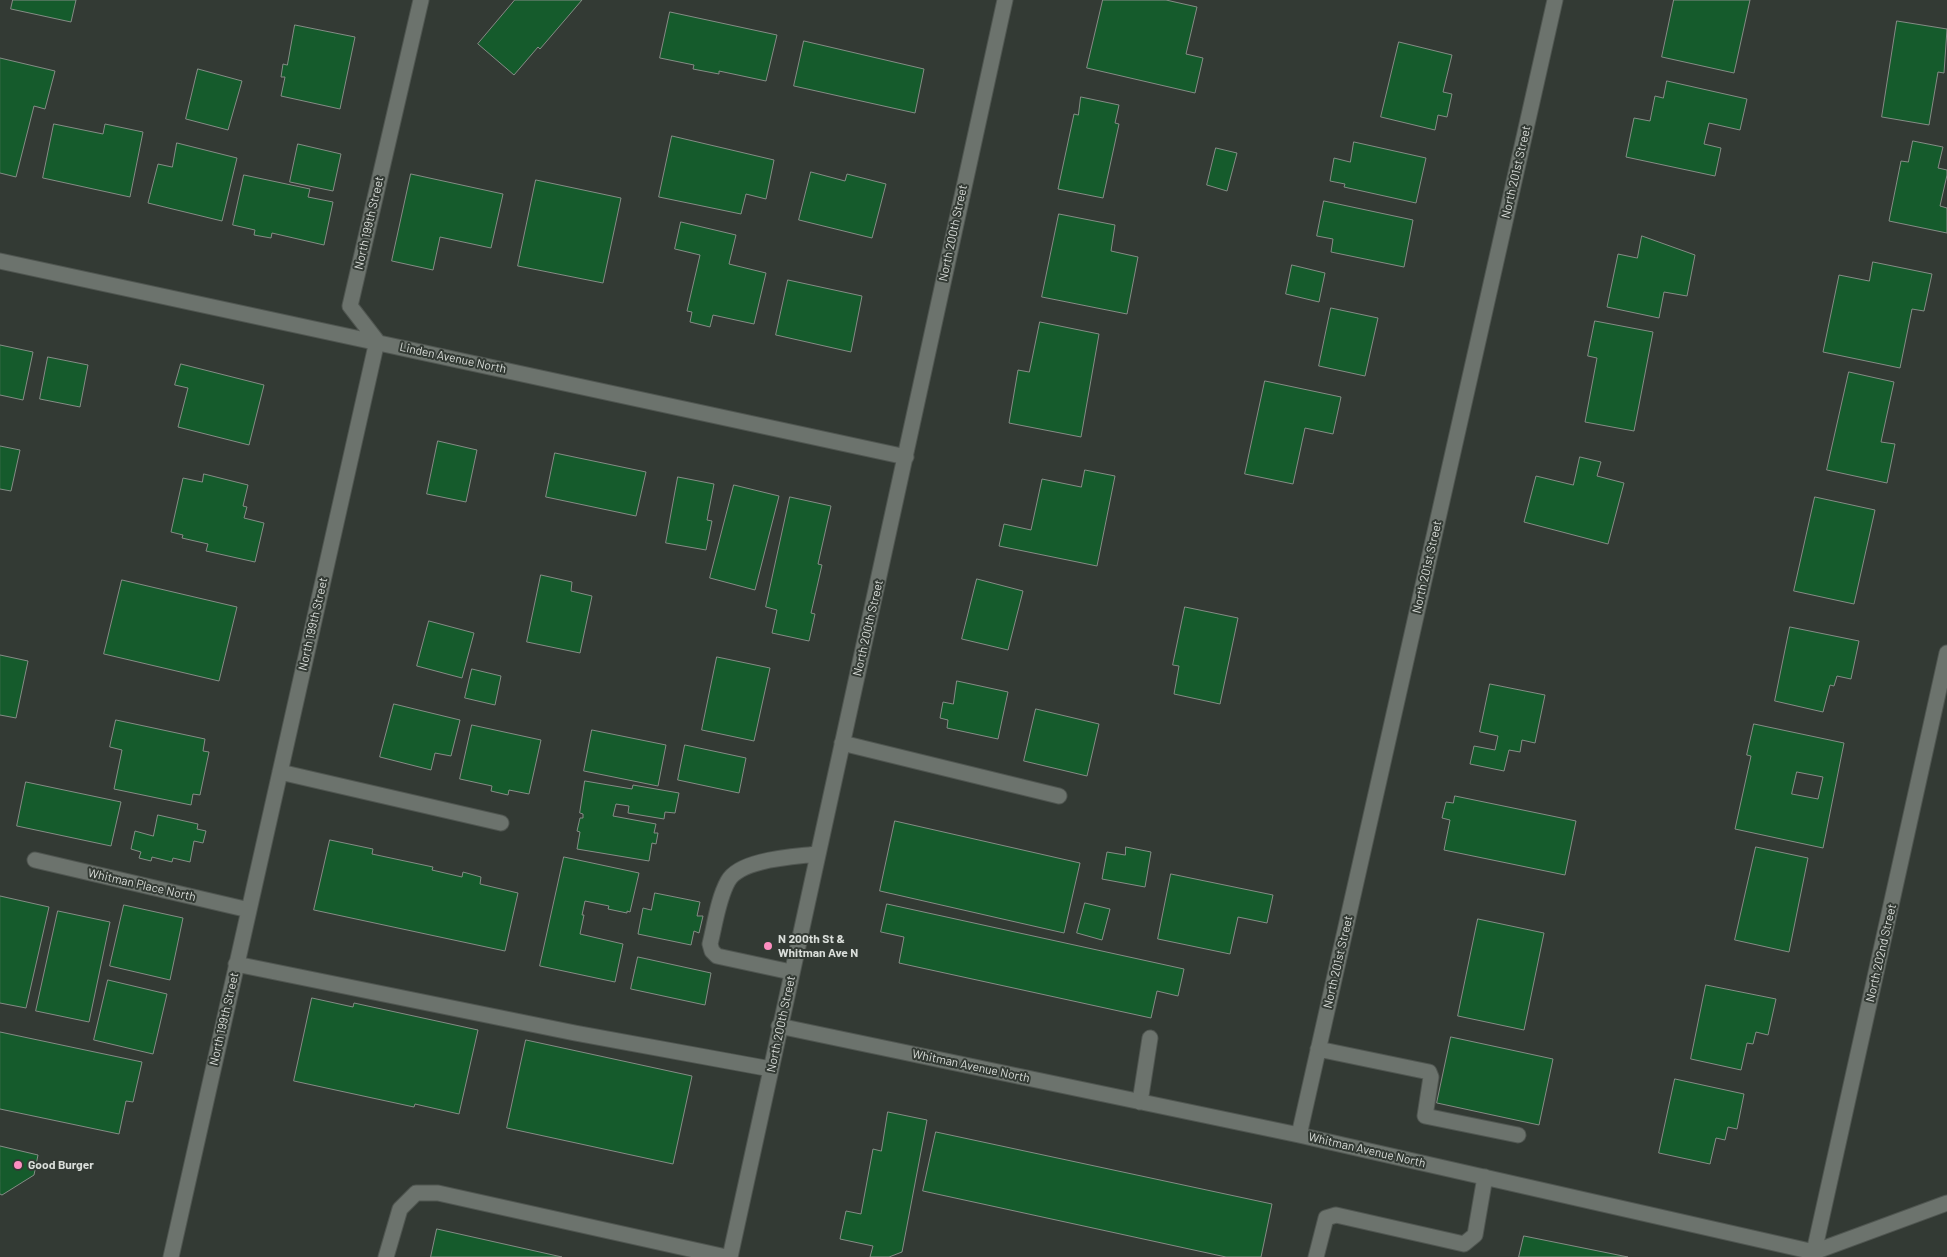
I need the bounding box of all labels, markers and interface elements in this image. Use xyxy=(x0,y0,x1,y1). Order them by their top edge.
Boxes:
street label: North 201st Street xyxy=(1498,124,1534,220)
street label: North 199th Street xyxy=(351,175,387,271)
street label: North 200th Street xyxy=(936,183,970,283)
street label: Linden Avenue North xyxy=(398,340,508,376)
street label: North 201st Street xyxy=(1409,519,1445,615)
street label: North 199th Street xyxy=(295,576,331,672)
street label: North 200th Street xyxy=(850,578,886,678)
street label: Whitman Place North xyxy=(87,866,197,904)
street label: North 202nd Street xyxy=(1863,903,1899,1003)
street label: North 201st Street xyxy=(1320,914,1356,1010)
place label: N 200th St & Whitman Ave N xyxy=(778,932,858,960)
marker: N 200th St & Whitman Ave N xyxy=(762,940,774,952)
street label: North 199th Street xyxy=(206,971,242,1067)
street label: North 200th Street xyxy=(764,974,798,1074)
street label: Whitman Avenue North xyxy=(911,1046,1031,1086)
street label: Whitman Avenue North xyxy=(1307,1129,1427,1171)
place label: Good Burger xyxy=(28,1158,94,1172)
marker: Good Burger xyxy=(12,1159,24,1171)

